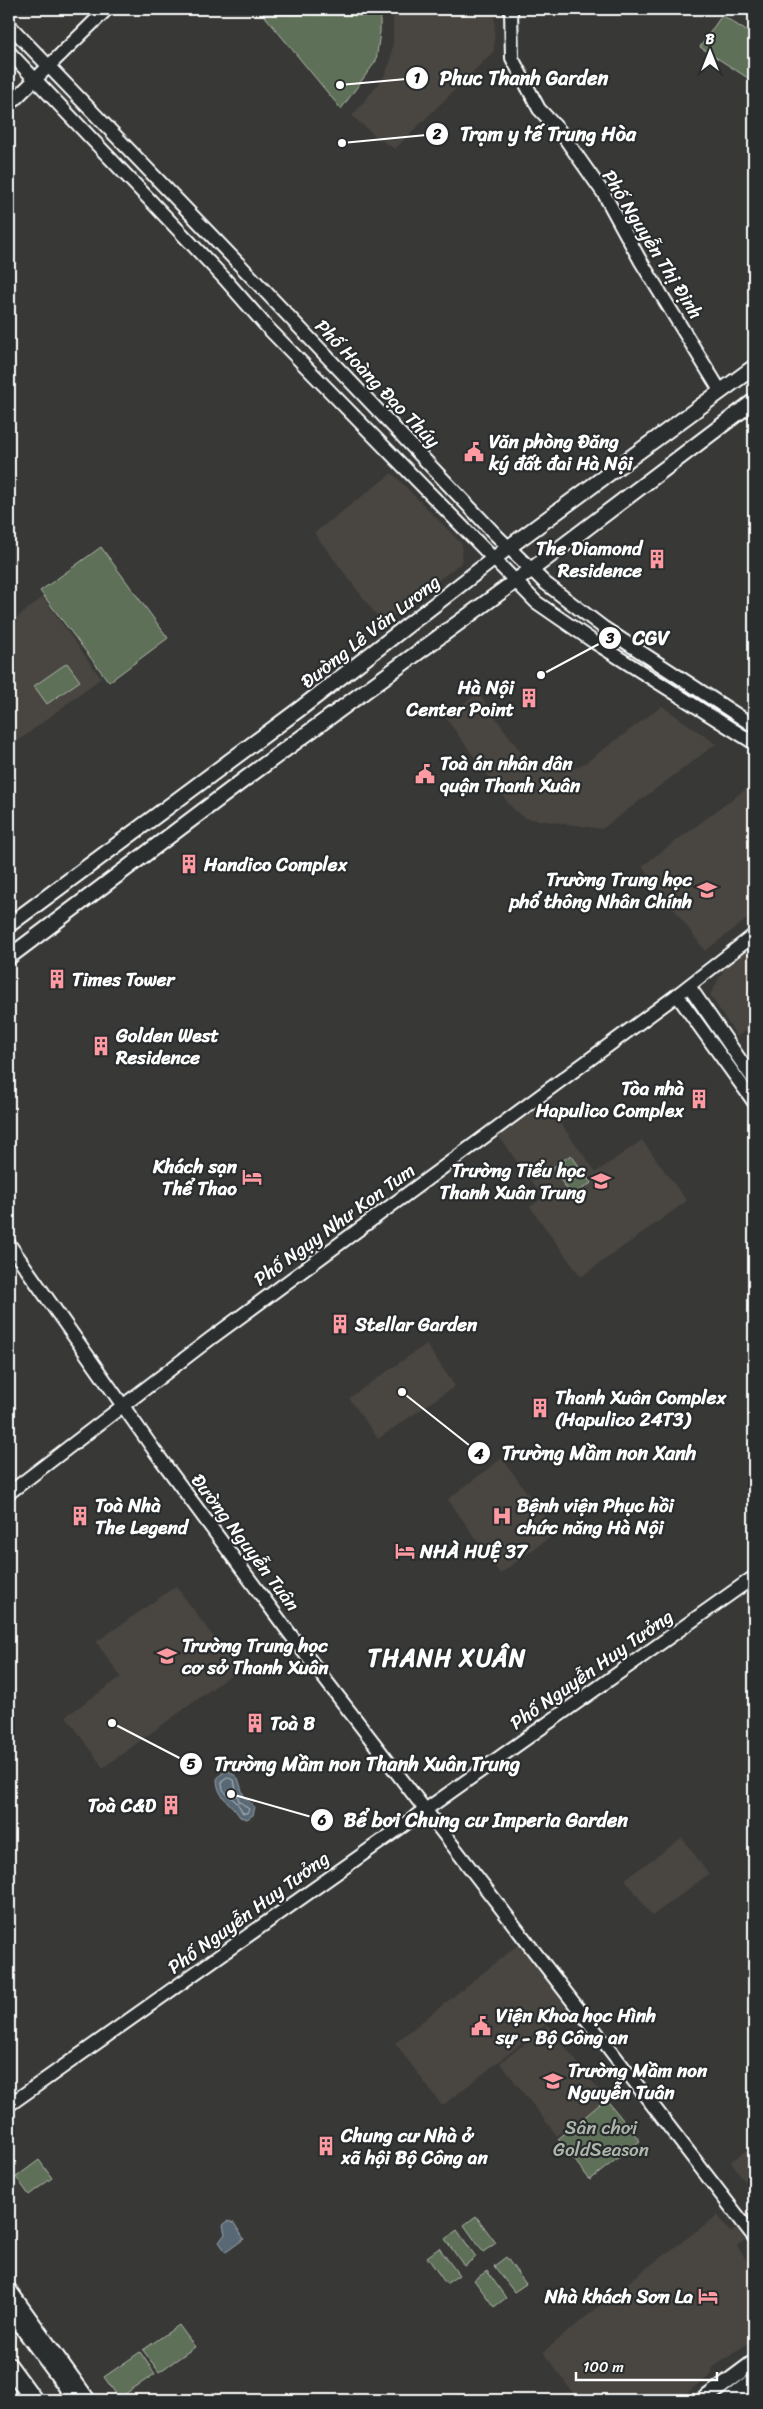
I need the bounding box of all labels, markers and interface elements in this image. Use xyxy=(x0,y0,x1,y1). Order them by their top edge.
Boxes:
text: B xyxy=(706,27,715,52)
north arrow xyxy=(686,28,736,78)
callout: Phuc Thanh Garden xyxy=(404,61,618,96)
text: Phuc Thanh Garden xyxy=(440,61,608,96)
text: 1 xyxy=(414,65,421,91)
callout: Trạm y tế Trung Hòa xyxy=(425,117,646,152)
text: Trạm y tế Trung Hòa xyxy=(460,117,637,152)
text: 2 xyxy=(432,121,442,147)
street label: Phố Nguyễn Thị Định xyxy=(593,163,712,326)
street label: Phố Hoàng Đạo Thúy xyxy=(307,311,448,456)
place label: Văn phòng Đăng ký đất đai Hà Nội xyxy=(488,425,634,480)
public building icon: Văn phòng Đăng ký đất đai Hà Nội xyxy=(463,441,485,463)
place label: The Diamond Residence xyxy=(536,532,644,587)
building icon: The Diamond Residence xyxy=(646,548,668,570)
street label: Đường Lê Văn Lương xyxy=(293,566,448,697)
callout: CGV xyxy=(598,620,680,655)
text: CGV xyxy=(632,621,671,656)
text: 3 xyxy=(605,625,615,651)
place label: Hà Nội Center Point xyxy=(406,671,516,726)
building icon: Hà Nội Center Point xyxy=(518,687,540,709)
place label: Toà án nhân dân quận Thanh Xuân xyxy=(439,747,581,802)
public building icon: Toà án nhân dân quận Thanh Xuân xyxy=(414,763,436,785)
place label: Handico Complex xyxy=(203,848,348,881)
building icon: Handico Complex xyxy=(178,853,200,875)
place label: Trường Trung học phổ thông Nhân Chính xyxy=(507,863,693,918)
school or university icon: Trường Trung học phổ thông Nhân Chính xyxy=(696,879,718,901)
place label: Times Tower xyxy=(72,963,177,996)
building icon: Times Tower xyxy=(46,968,68,990)
place label: Golden West Residence xyxy=(115,1019,219,1074)
building icon: Golden West Residence xyxy=(90,1035,112,1057)
place label: Tòa nhà Hapulico Complex xyxy=(535,1072,684,1127)
building icon: Tòa nhà Hapulico Complex xyxy=(688,1088,710,1110)
place label: Khách sạn Thể Thao xyxy=(152,1150,238,1205)
street label: Phố Ngụy Như Kon Tum xyxy=(246,1154,422,1295)
place label: Trường Tiểu học Thanh Xuân Trung xyxy=(439,1154,587,1209)
hotel icon: Khách sạn Thể Thao xyxy=(241,1166,263,1188)
school or university icon: Trường Tiểu học Thanh Xuân Trung xyxy=(590,1170,612,1192)
place label: Stellar Garden xyxy=(354,1308,478,1341)
building icon: Stellar Garden xyxy=(329,1313,351,1335)
place label: Thanh Xuân Complex (Hapulico 24T3) xyxy=(555,1381,728,1436)
building icon: Thanh Xuân Complex (Hapulico 24T3) xyxy=(529,1397,551,1419)
callout: Trường Mầm non Xanh xyxy=(466,1436,706,1471)
text: Trường Mầm non Xanh xyxy=(502,1436,697,1471)
text: 4 xyxy=(473,1441,484,1467)
street label: Đường Nguyễn Tuân xyxy=(183,1466,309,1618)
place label: Toà Nhà The Legend xyxy=(95,1489,190,1544)
place label: Bệnh viện Phục hồi chức năng Hà Nội xyxy=(516,1489,676,1544)
building icon: Toà Nhà The Legend xyxy=(69,1505,91,1527)
hospital icon: Bệnh viện Phục hồi chức năng Hà Nội xyxy=(491,1505,513,1527)
place label: NHÀ HUỆ 37 xyxy=(419,1535,529,1568)
hotel icon: NHÀ HUỆ 37 xyxy=(394,1540,416,1562)
street label: Phố Nguyễn Huy Tưởng xyxy=(503,1600,680,1738)
place label: Trường Trung học cơ sở Thanh Xuân xyxy=(181,1629,329,1684)
district label: THANH XUÂN xyxy=(368,1637,526,1679)
school or university icon: Trường Trung học cơ sở Thanh Xuân xyxy=(156,1645,178,1667)
place label: Toà B xyxy=(270,1707,315,1740)
building icon: Toà B xyxy=(244,1712,266,1734)
callout: Trường Mầm non Thanh Xuân Trung xyxy=(178,1746,531,1781)
text: Trường Mầm non Thanh Xuân Trung xyxy=(214,1747,520,1782)
text: 5 xyxy=(186,1751,196,1777)
place label: Toà C&D xyxy=(88,1789,157,1822)
building icon: Toà C&D xyxy=(160,1794,182,1816)
callout: Bể bơi Chung cư Imperia Garden xyxy=(309,1802,638,1837)
text: Bể bơi Chung cư Imperia Garden xyxy=(344,1803,628,1838)
text: 6 xyxy=(317,1807,327,1833)
street label: Phố Nguyễn Huy Tưởng xyxy=(160,1842,337,1983)
place label: Viện Khoa học Hình sự - Bộ Công an xyxy=(495,1999,656,2054)
public building icon: Viện Khoa học Hình sự - Bộ Công an xyxy=(470,2015,492,2037)
place label: Trường Mầm non Nguyễn Tuân xyxy=(567,2054,708,2109)
school or university icon: Trường Mầm non Nguyễn Tuân xyxy=(542,2070,564,2092)
park label: Sân chơi GoldSeason xyxy=(553,2111,649,2166)
place label: Chung cư Nhà ở xã hội Bộ Công an xyxy=(340,2119,488,2174)
building icon: Chung cư Nhà ở xã hội Bộ Công an xyxy=(315,2135,337,2157)
place label: Nhà khách Sơn La xyxy=(544,2280,693,2313)
hotel icon: Nhà khách Sơn La xyxy=(697,2285,719,2307)
scale bar xyxy=(576,2349,717,2381)
text: 100 m xyxy=(583,2354,624,2380)

